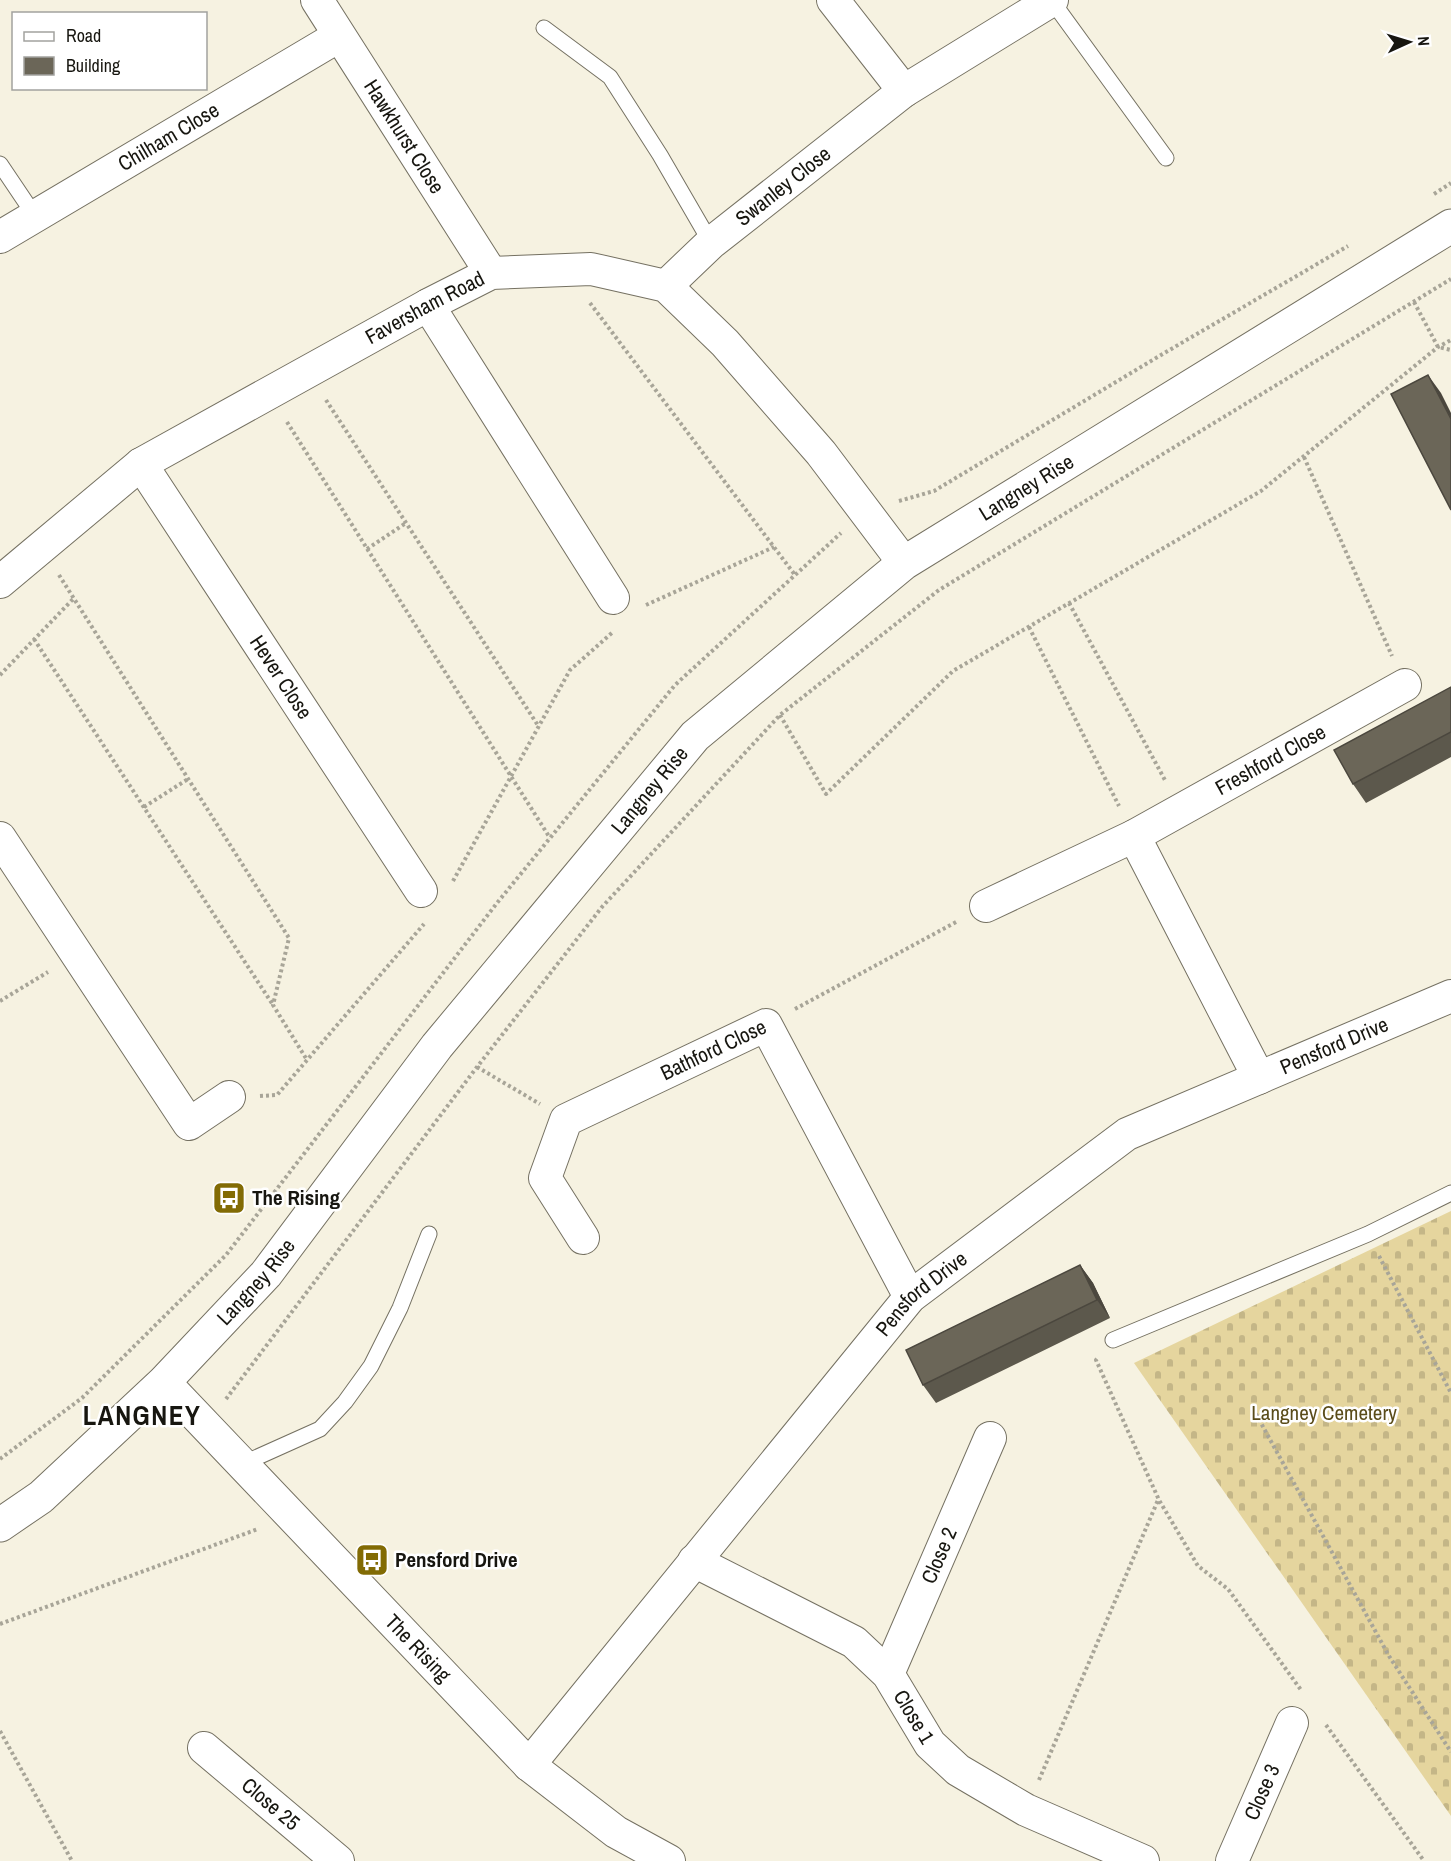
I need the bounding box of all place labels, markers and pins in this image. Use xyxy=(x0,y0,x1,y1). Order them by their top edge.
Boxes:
bus stop icon: The Rising xyxy=(211,1180,247,1216)
place label: The Rising xyxy=(252,1183,341,1212)
bus stop icon: Pensford Drive xyxy=(354,1542,390,1578)
place label: Pensford Drive xyxy=(395,1545,518,1574)

